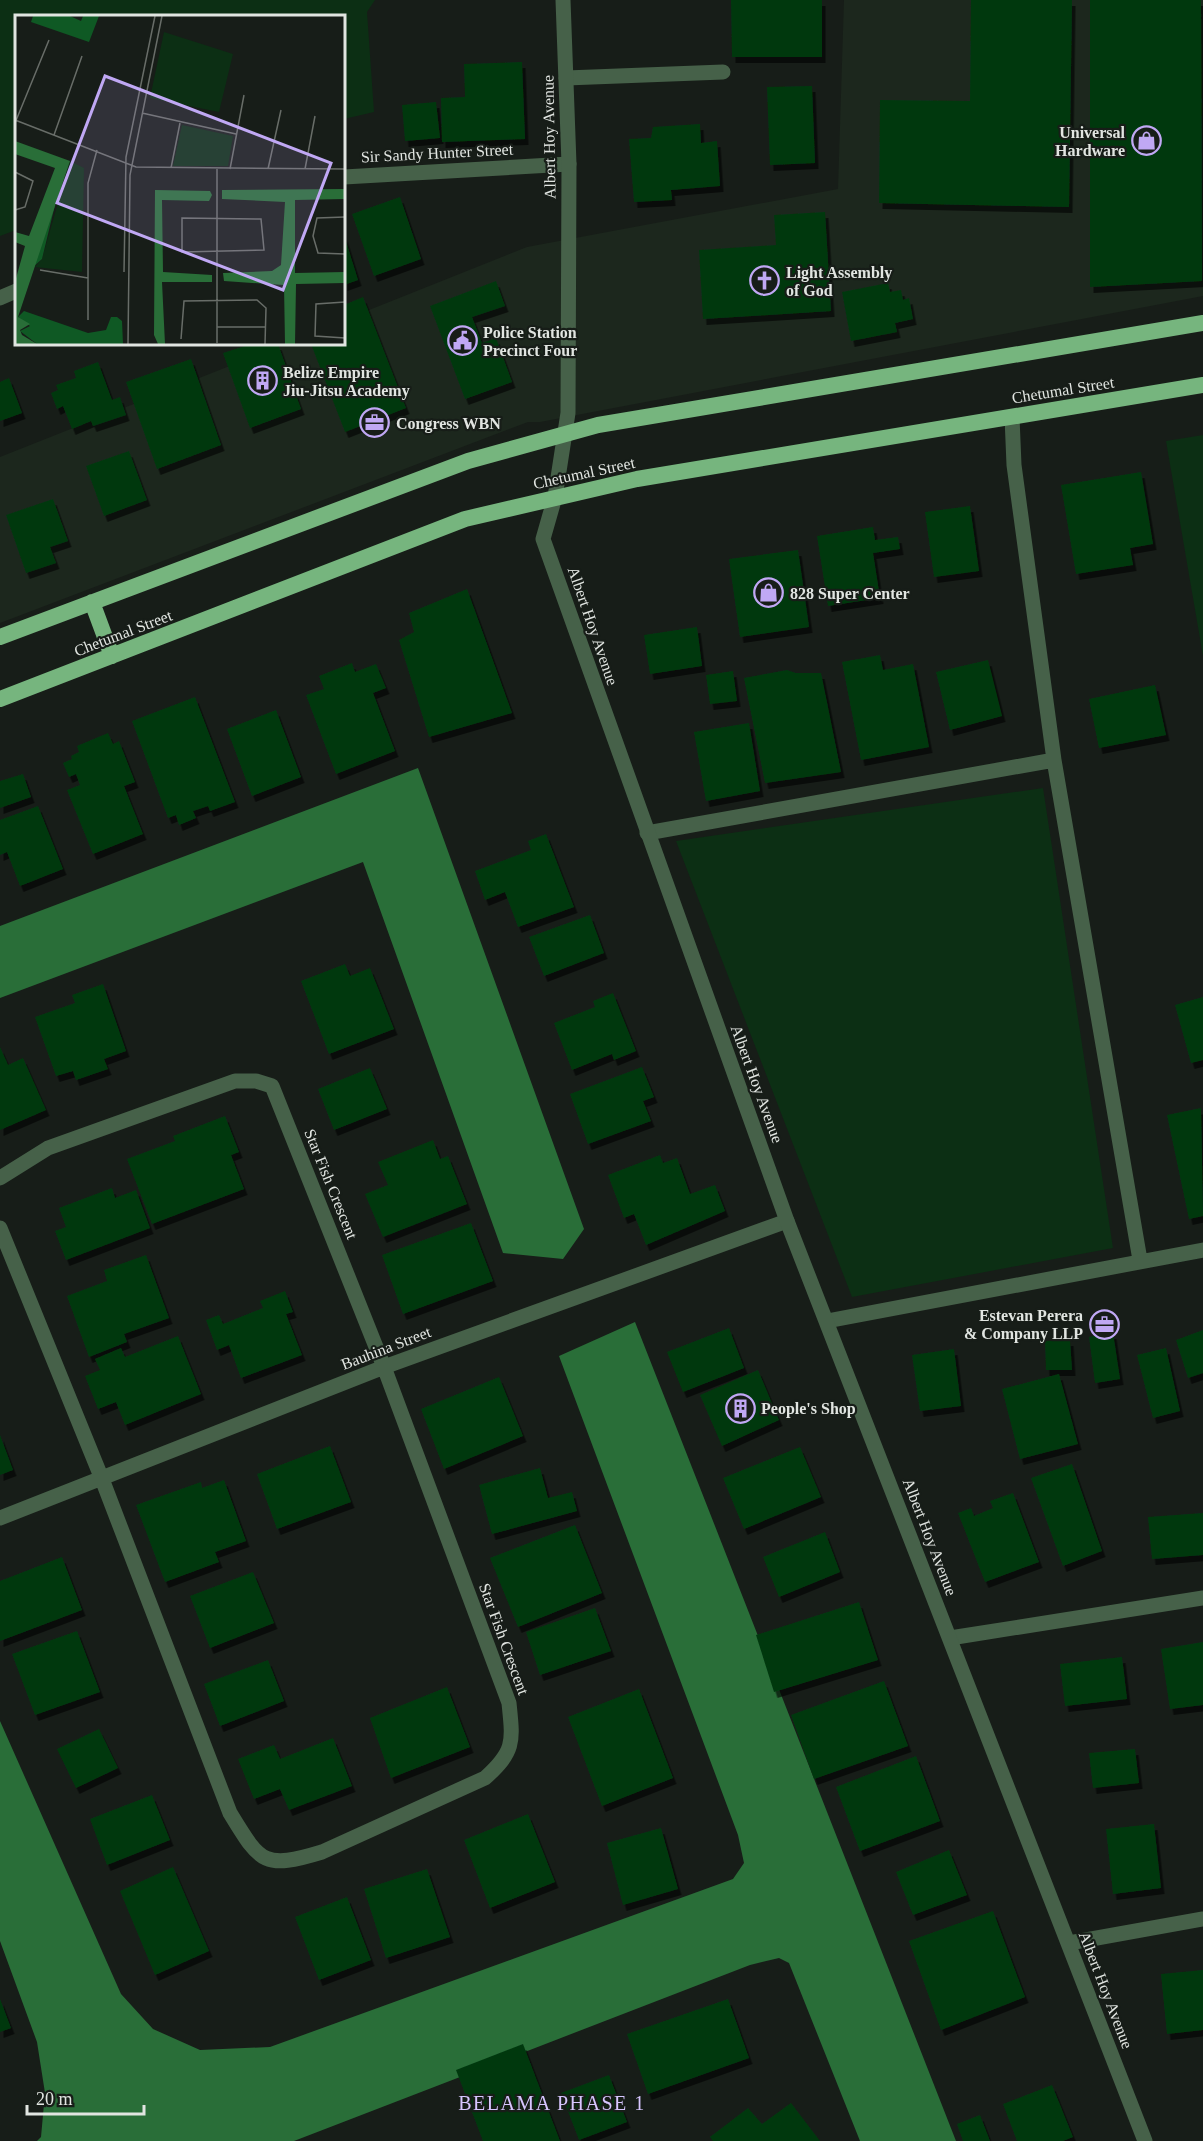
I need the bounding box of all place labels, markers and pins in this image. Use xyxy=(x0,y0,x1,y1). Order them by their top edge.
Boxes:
place label: Universal Hardware xyxy=(1055,124,1126,159)
shop icon: Universal Hardware xyxy=(1130,125,1162,157)
place label: Light Assembly of God xyxy=(786,264,892,299)
church icon: Light Assembly of God xyxy=(749,265,781,297)
place label: Police Station Precinct Four xyxy=(483,324,577,359)
public building icon: Police Station Precinct Four xyxy=(446,325,478,357)
place label: Belize Empire Jiu-Jitsu Academy xyxy=(283,364,410,400)
building icon: Belize Empire Jiu-Jitsu Academy xyxy=(246,365,278,397)
office icon: Congress WBN xyxy=(359,407,391,439)
place label: Congress WBN xyxy=(396,415,501,433)
shop icon: 828 Super Center xyxy=(753,577,785,609)
place label: 828 Super Center xyxy=(790,585,910,603)
place label: Estevan Perera & Company LLP xyxy=(964,1307,1083,1343)
office icon: Estevan Perera & Company LLP xyxy=(1088,1308,1120,1340)
building icon: People's Shop xyxy=(724,1392,756,1424)
place label: People's Shop xyxy=(761,1400,856,1418)

